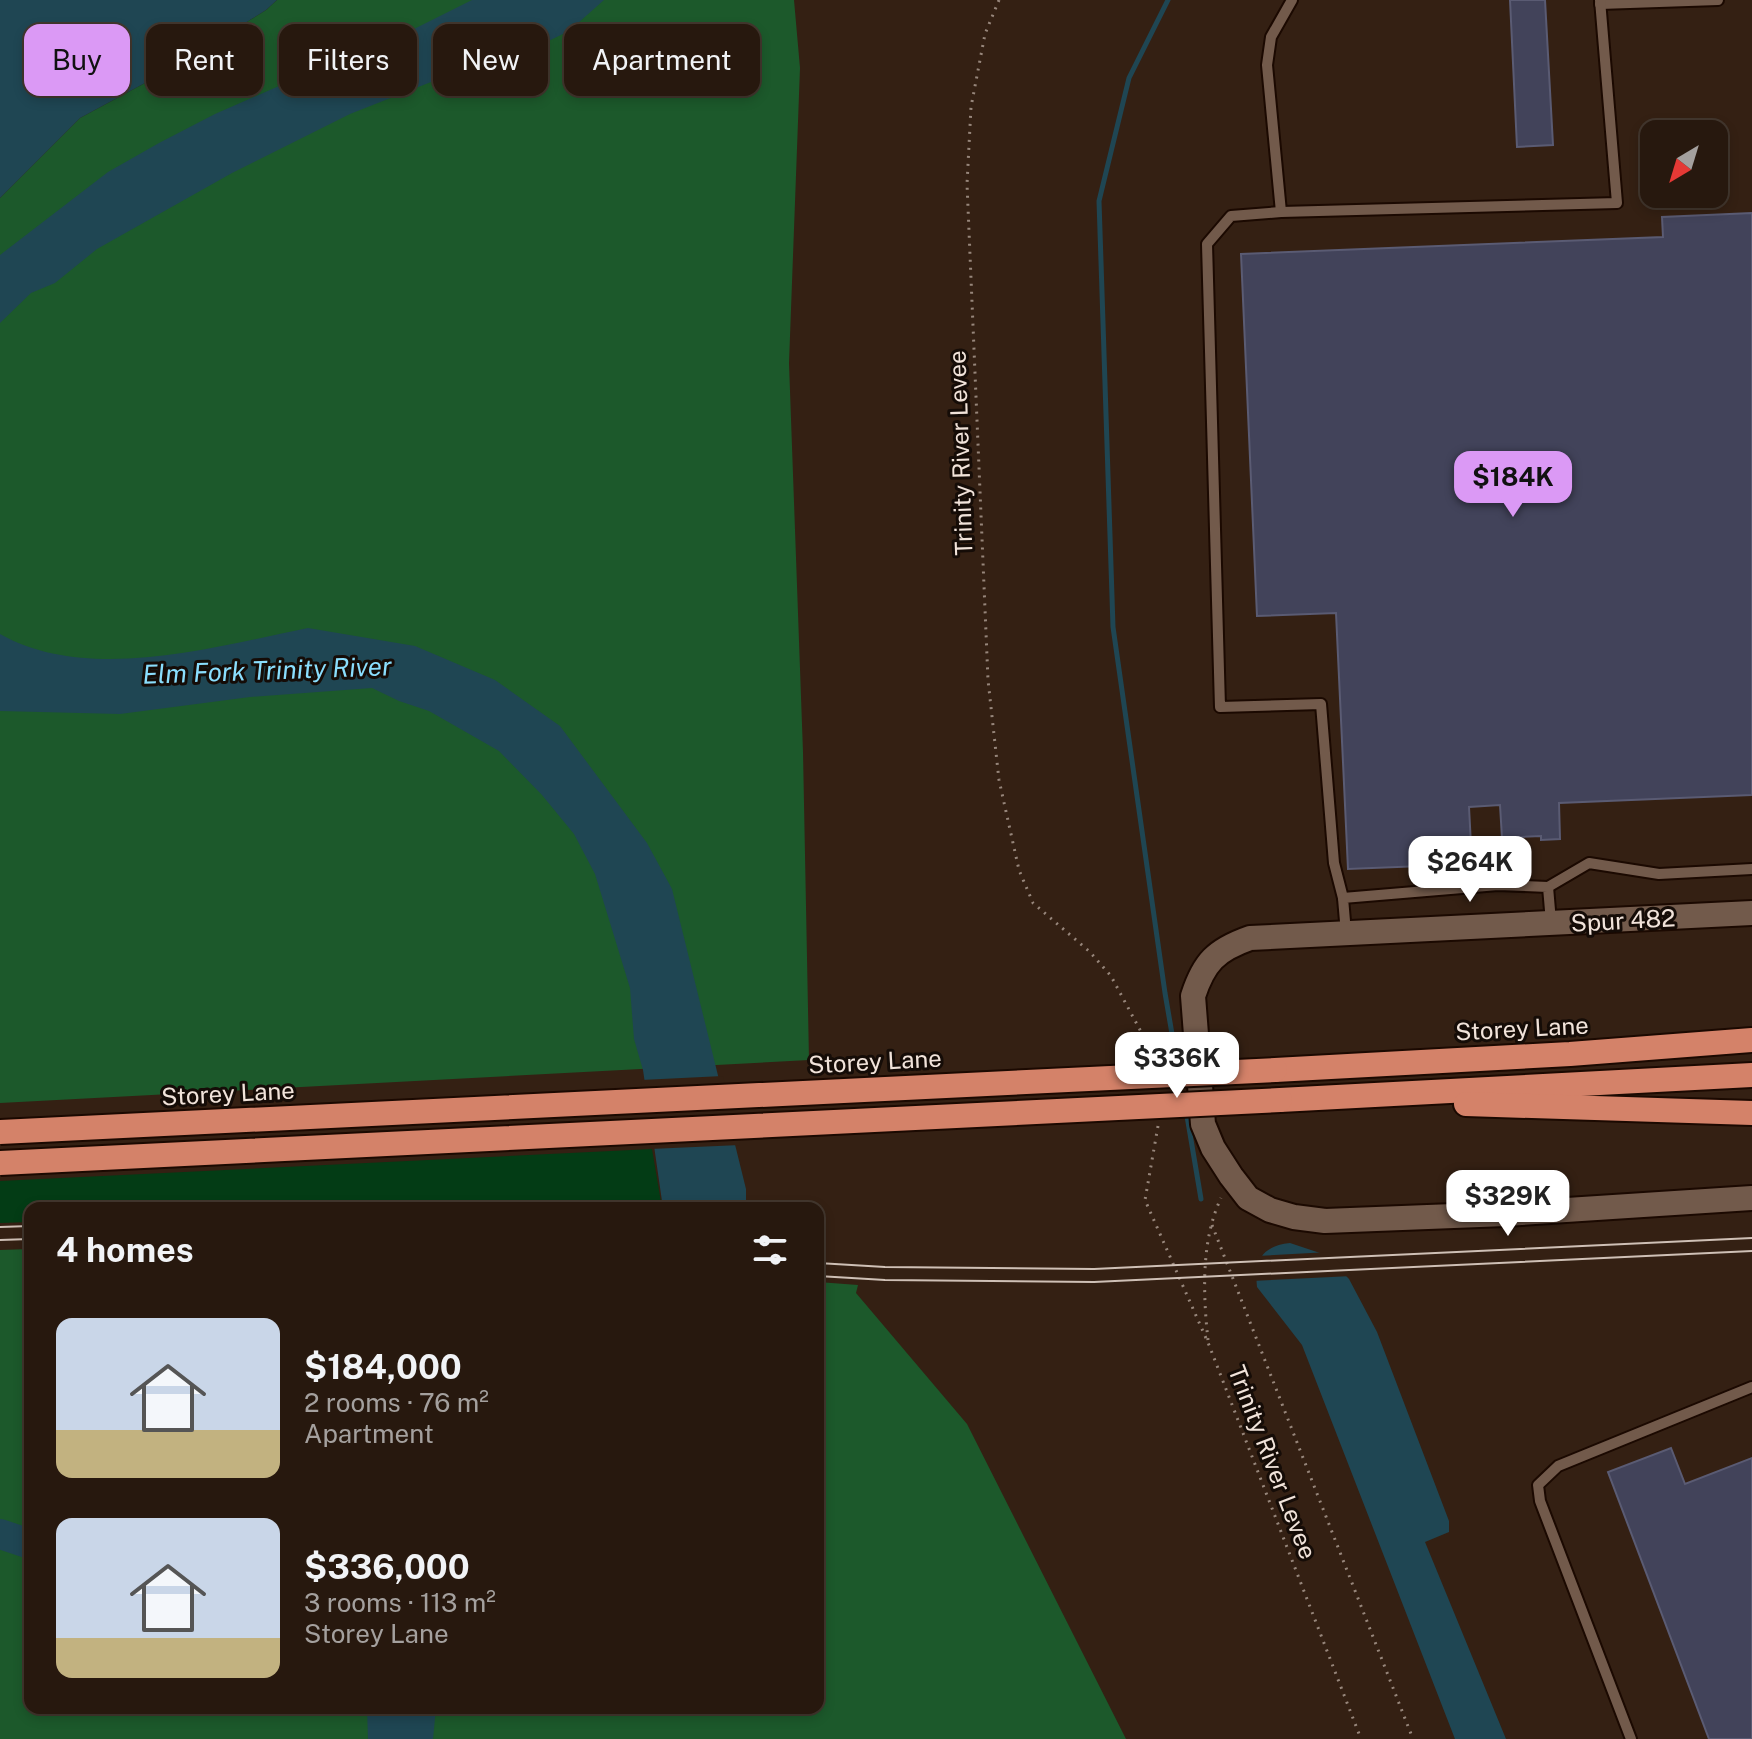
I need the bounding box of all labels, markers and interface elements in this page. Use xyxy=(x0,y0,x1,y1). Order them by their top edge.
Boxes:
chip: Buy xyxy=(24,24,130,96)
chip: Rent xyxy=(146,24,263,96)
chip: Filters xyxy=(279,24,417,96)
chip: New xyxy=(433,24,548,96)
chip: Apartment xyxy=(564,24,760,96)
north arrow xyxy=(1640,120,1728,208)
map controls xyxy=(1640,120,1728,208)
street label: Trinity River Levee xyxy=(942,350,978,556)
pin: $184K xyxy=(1457,451,1569,519)
text: $184K xyxy=(1472,461,1554,492)
water label: Elm Fork Trinity River xyxy=(142,650,392,690)
pin: $264K xyxy=(1414,836,1526,904)
text: $264K xyxy=(1427,846,1514,877)
street label: Spur 482 xyxy=(1570,903,1676,937)
street label: Storey Lane xyxy=(1455,1011,1589,1045)
pin: $336K xyxy=(1121,1032,1233,1100)
text: $336K xyxy=(1133,1042,1221,1073)
street label: Storey Lane xyxy=(808,1044,942,1078)
street label: Storey Lane xyxy=(161,1076,295,1110)
pin: $329K xyxy=(1452,1170,1564,1238)
text: $329K xyxy=(1464,1180,1552,1211)
icon: filters xyxy=(748,1228,792,1272)
text: 4 homes xyxy=(56,1230,194,1270)
text: $184,000 xyxy=(304,1347,462,1387)
icon: home xyxy=(120,1350,216,1446)
street label: Trinity River Levee xyxy=(1223,1361,1323,1563)
text: 2 rooms · 76 m² xyxy=(304,1387,489,1418)
text: Apartment xyxy=(304,1418,434,1449)
text: $336,000 xyxy=(304,1547,470,1587)
icon: home xyxy=(120,1550,216,1646)
text: 3 rooms · 113 m² xyxy=(304,1587,496,1618)
text: Storey Lane xyxy=(304,1618,449,1649)

